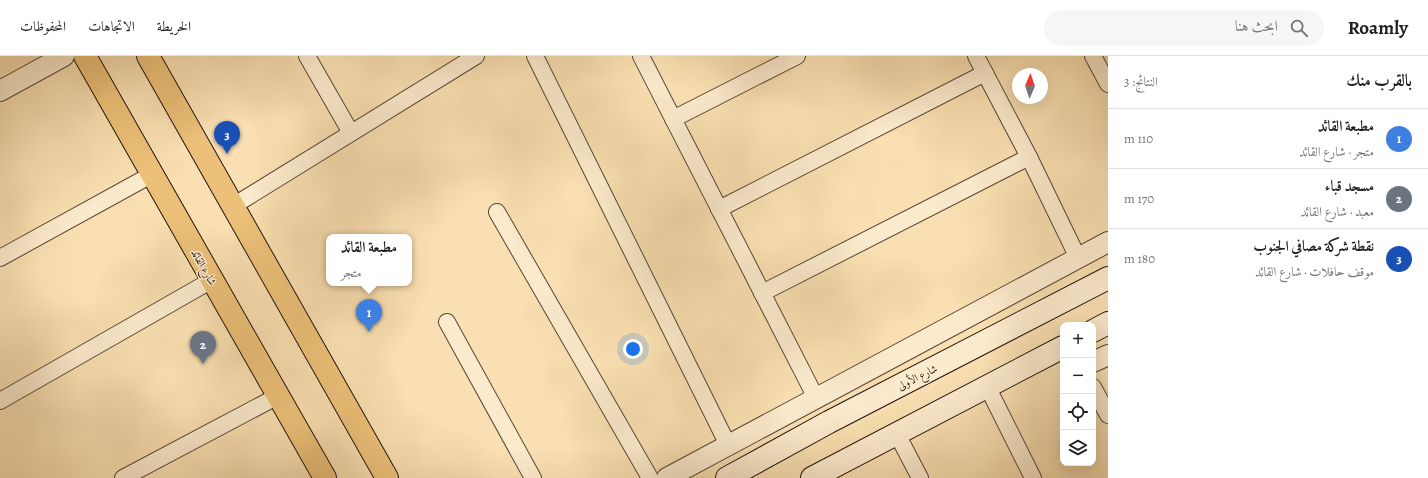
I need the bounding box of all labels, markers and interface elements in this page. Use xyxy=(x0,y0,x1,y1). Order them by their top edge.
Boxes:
search box xyxy=(1044,10,1324,46)
text: Roamly xyxy=(1348,15,1408,41)
text: ابحث هنا xyxy=(1235,16,1278,36)
text: المحفوظات xyxy=(20,17,66,36)
text: الاتجاهات xyxy=(88,17,135,36)
text: الخريطة xyxy=(157,17,191,36)
icon: search xyxy=(1288,17,1310,39)
north arrow xyxy=(1012,68,1048,104)
text: بالقرب منك xyxy=(1346,69,1412,92)
text: النتائج: 3 xyxy=(1124,73,1158,90)
text: مطبعة القائد xyxy=(1318,116,1374,136)
pin: 3 xyxy=(214,121,240,154)
text: 110 m xyxy=(1124,130,1153,147)
text: 1 xyxy=(1397,130,1401,147)
text: متجر · شارع القائد xyxy=(1299,143,1374,160)
text: مسجد قباء xyxy=(1325,176,1374,196)
text: 170 m xyxy=(1124,190,1154,207)
text: 2 xyxy=(1396,190,1402,207)
text: معبد · شارع القائد xyxy=(1301,203,1374,220)
popup xyxy=(326,234,412,286)
text: نقطة شركة مصافي الجنوب xyxy=(1253,236,1374,256)
text: مطبعة القائد xyxy=(341,237,397,257)
street label: شارع القائد xyxy=(185,246,220,289)
text: 180 m xyxy=(1124,250,1155,267)
text: 3 xyxy=(1396,250,1402,267)
text: موقف حافلات · شارع القائد xyxy=(1255,263,1374,280)
text: متجر xyxy=(341,264,361,281)
pin: 1 xyxy=(356,299,382,332)
map controls xyxy=(1060,322,1096,466)
button: + xyxy=(1060,322,1096,358)
pin: 2 xyxy=(190,331,216,364)
your location xyxy=(623,339,643,359)
button: − xyxy=(1060,358,1096,394)
street label: شارع الأولى xyxy=(894,360,941,396)
button: locate xyxy=(1060,394,1096,430)
button: layers xyxy=(1060,430,1096,466)

